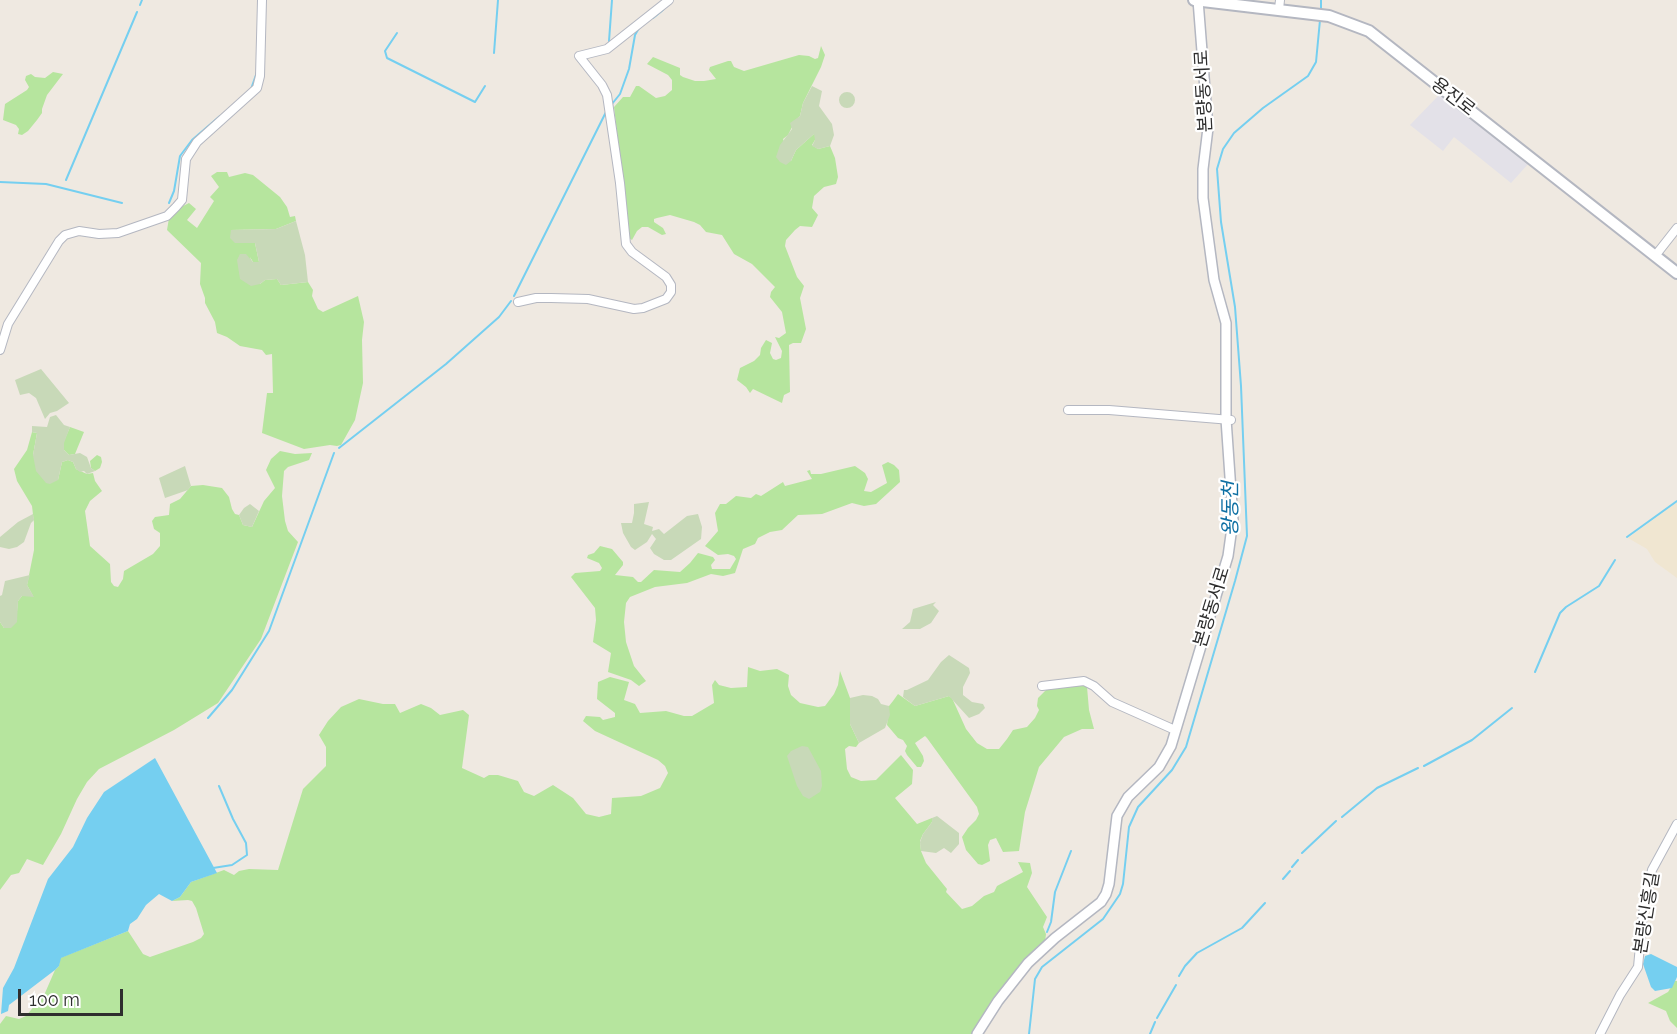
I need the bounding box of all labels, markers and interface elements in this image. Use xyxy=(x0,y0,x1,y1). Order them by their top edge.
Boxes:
street label: 본량동서로 xyxy=(1191,49,1217,133)
street label: 용진로 xyxy=(1427,73,1479,121)
water label: 왕동천 xyxy=(1219,481,1243,537)
street label: 본량동서로 xyxy=(1190,564,1234,650)
street label: 본량신흥길 xyxy=(1630,870,1664,956)
scale bar xyxy=(21,977,126,1015)
text: 100 m xyxy=(29,989,80,1010)

